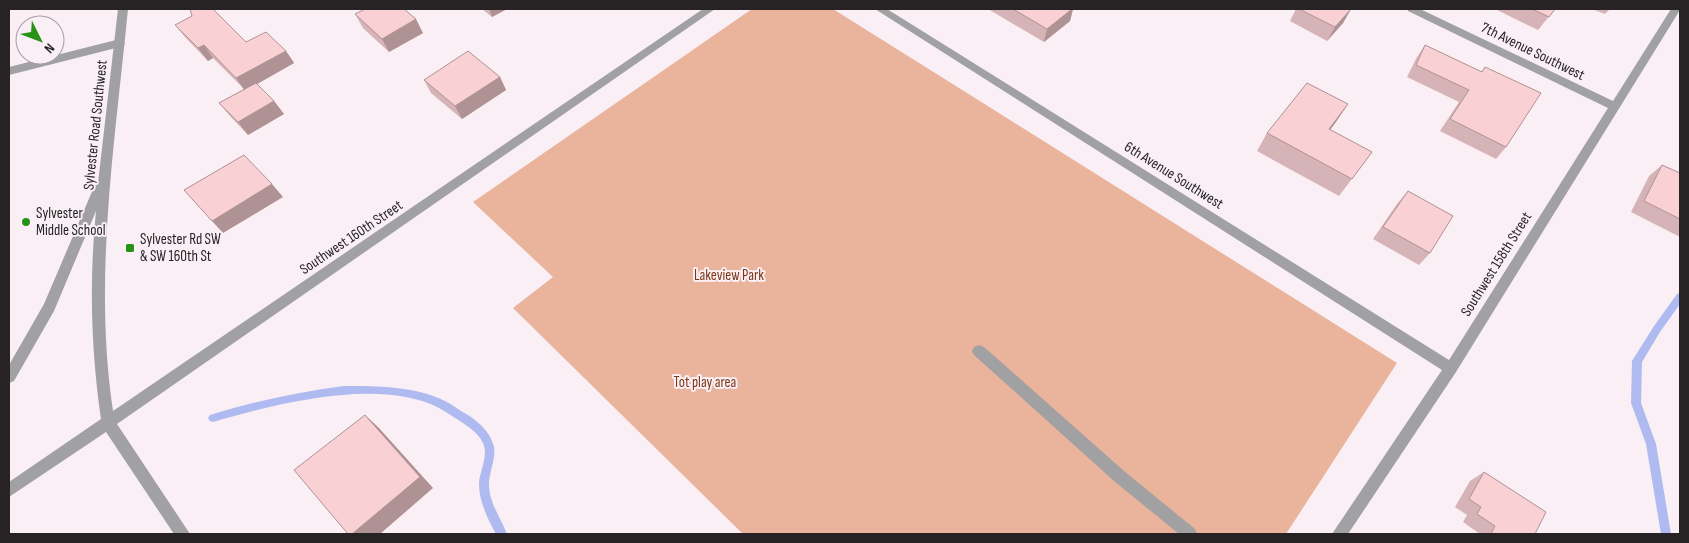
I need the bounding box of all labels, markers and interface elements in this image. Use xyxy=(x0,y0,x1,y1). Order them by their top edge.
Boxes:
north arrow xyxy=(15,15,65,65)
street label: 7th Avenue Southwest xyxy=(1478,18,1588,85)
text: N xyxy=(40,40,58,57)
street label: Sylvester Road Southwest xyxy=(79,59,112,191)
street label: 6th Avenue Southwest xyxy=(1121,137,1227,214)
street label: Southwest 160th Street xyxy=(296,196,407,279)
place label: Sylvester Middle School xyxy=(36,204,106,240)
street label: Southwest 158th Street xyxy=(1457,208,1536,320)
marker: Sylvester Middle School xyxy=(20,216,32,228)
place label: Sylvester Rd SW & SW 160th St xyxy=(140,230,221,266)
marker: Sylvester Rd SW & SW 160th St xyxy=(124,242,136,254)
park label: Lakeview Park xyxy=(694,266,764,285)
park label: Tot play area xyxy=(674,373,737,392)

